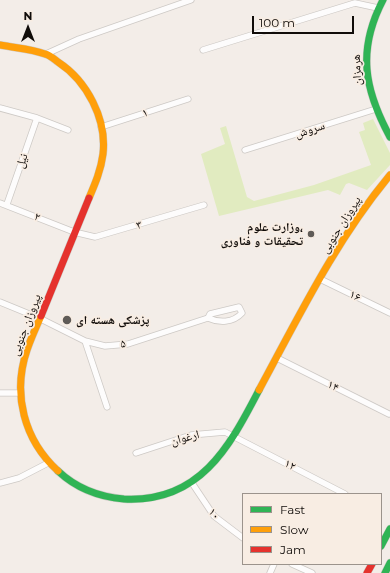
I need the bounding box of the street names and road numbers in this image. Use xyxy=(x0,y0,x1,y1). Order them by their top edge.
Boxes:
street label: هرمزان xyxy=(349,54,365,86)
street label: ۱ xyxy=(140,105,150,121)
street label: سروش xyxy=(293,118,327,142)
street label: نیل xyxy=(13,152,31,170)
street label: پیروزان جنوبی xyxy=(318,194,364,256)
street label: ۲ xyxy=(32,209,42,225)
street label: ۳ xyxy=(134,217,144,233)
street label: ۱۶ xyxy=(347,287,363,305)
street label: پیروزان جنوبی xyxy=(8,292,44,358)
street label: ۵ xyxy=(119,337,127,351)
street label: ۱۴ xyxy=(325,377,341,395)
street label: ارغوان xyxy=(169,427,201,449)
street label: ۱۲ xyxy=(282,456,298,474)
street label: ۱۰ xyxy=(205,505,223,523)

